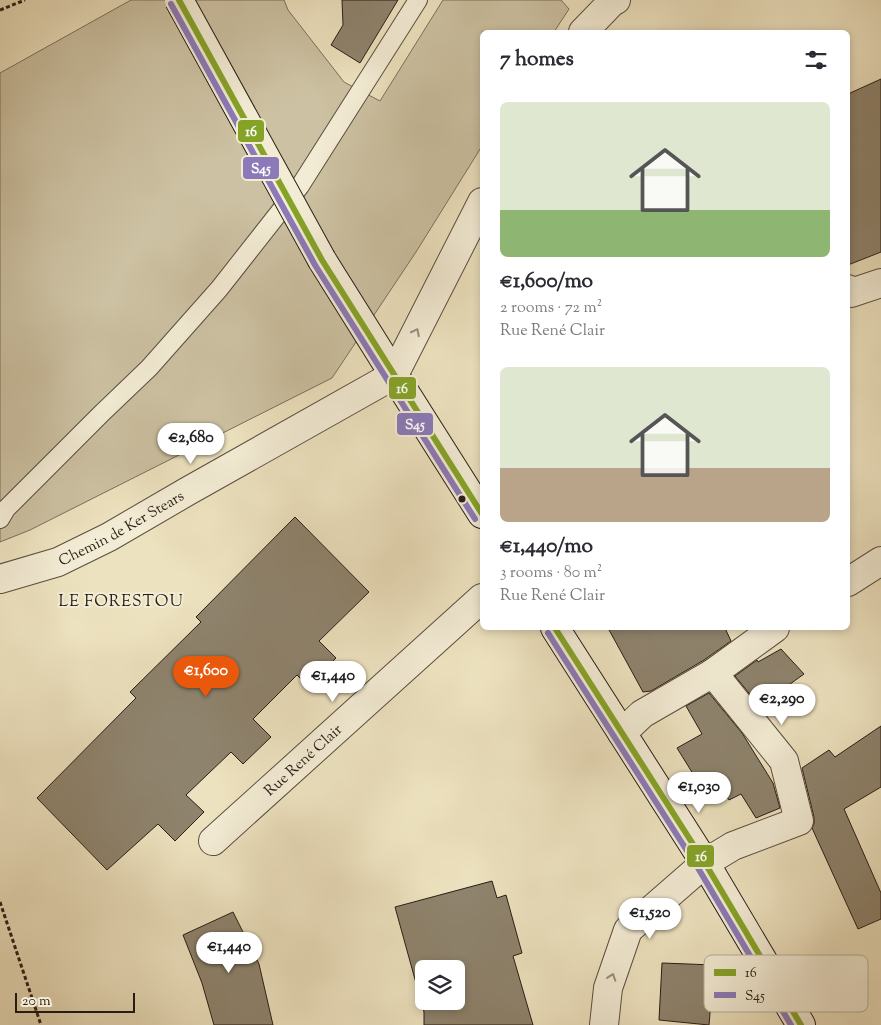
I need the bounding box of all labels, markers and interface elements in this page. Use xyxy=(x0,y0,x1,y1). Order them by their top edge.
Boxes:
text: 7 homes xyxy=(500,45,574,75)
icon: filters xyxy=(802,46,830,74)
line badge: 16 xyxy=(237,119,265,143)
text: 16 xyxy=(245,123,257,143)
icon: home xyxy=(620,135,710,225)
line badge: S45 xyxy=(242,156,280,180)
text: S45 xyxy=(251,160,271,180)
text: €1,600/mo xyxy=(500,267,593,297)
text: 2 rooms · 72 m² xyxy=(500,297,602,320)
text: Rue René Clair xyxy=(500,320,605,343)
one-way arrow xyxy=(410,328,420,337)
line badge: 16 xyxy=(388,376,417,400)
text: 16 xyxy=(396,380,408,400)
icon: home xyxy=(620,400,710,490)
line badge: S45 xyxy=(396,412,434,436)
text: S45 xyxy=(405,416,425,436)
pin: €2,680 xyxy=(150,422,232,465)
text: €2,680 xyxy=(168,427,214,450)
street label: Chemin de Ker Stears xyxy=(55,486,189,572)
unlabelled marker xyxy=(457,494,467,504)
text: €1,440/mo xyxy=(500,532,593,562)
text: 3 rooms · 80 m² xyxy=(500,562,602,585)
text: Rue René Clair xyxy=(500,585,605,608)
district label: LE FORESTOU xyxy=(59,591,183,614)
pin: €1,600 xyxy=(165,656,247,698)
text: €1,600 xyxy=(184,660,228,683)
pin: €1,440 xyxy=(292,660,374,703)
text: €1,440 xyxy=(311,665,355,688)
pin: €2,290 xyxy=(741,684,823,726)
text: €2,290 xyxy=(760,688,804,711)
street label: Rue René Clair xyxy=(260,720,348,802)
pin: €1,030 xyxy=(658,772,740,814)
text: €1,030 xyxy=(678,776,720,799)
line badge: 16 xyxy=(686,844,715,868)
text: 16 xyxy=(695,848,707,868)
pin: €1,520 xyxy=(609,898,691,940)
text: €1,520 xyxy=(630,902,671,925)
pin: €1,440 xyxy=(188,932,270,974)
text: €1,440 xyxy=(207,936,251,959)
legend xyxy=(704,955,868,1012)
map controls xyxy=(415,960,465,1010)
button: layers xyxy=(415,960,465,1010)
text: 16 xyxy=(745,964,757,984)
one-way arrow xyxy=(606,973,616,982)
text: S45 xyxy=(745,987,765,1007)
scale bar xyxy=(15,990,135,1013)
text: 20 m xyxy=(22,992,51,1012)

